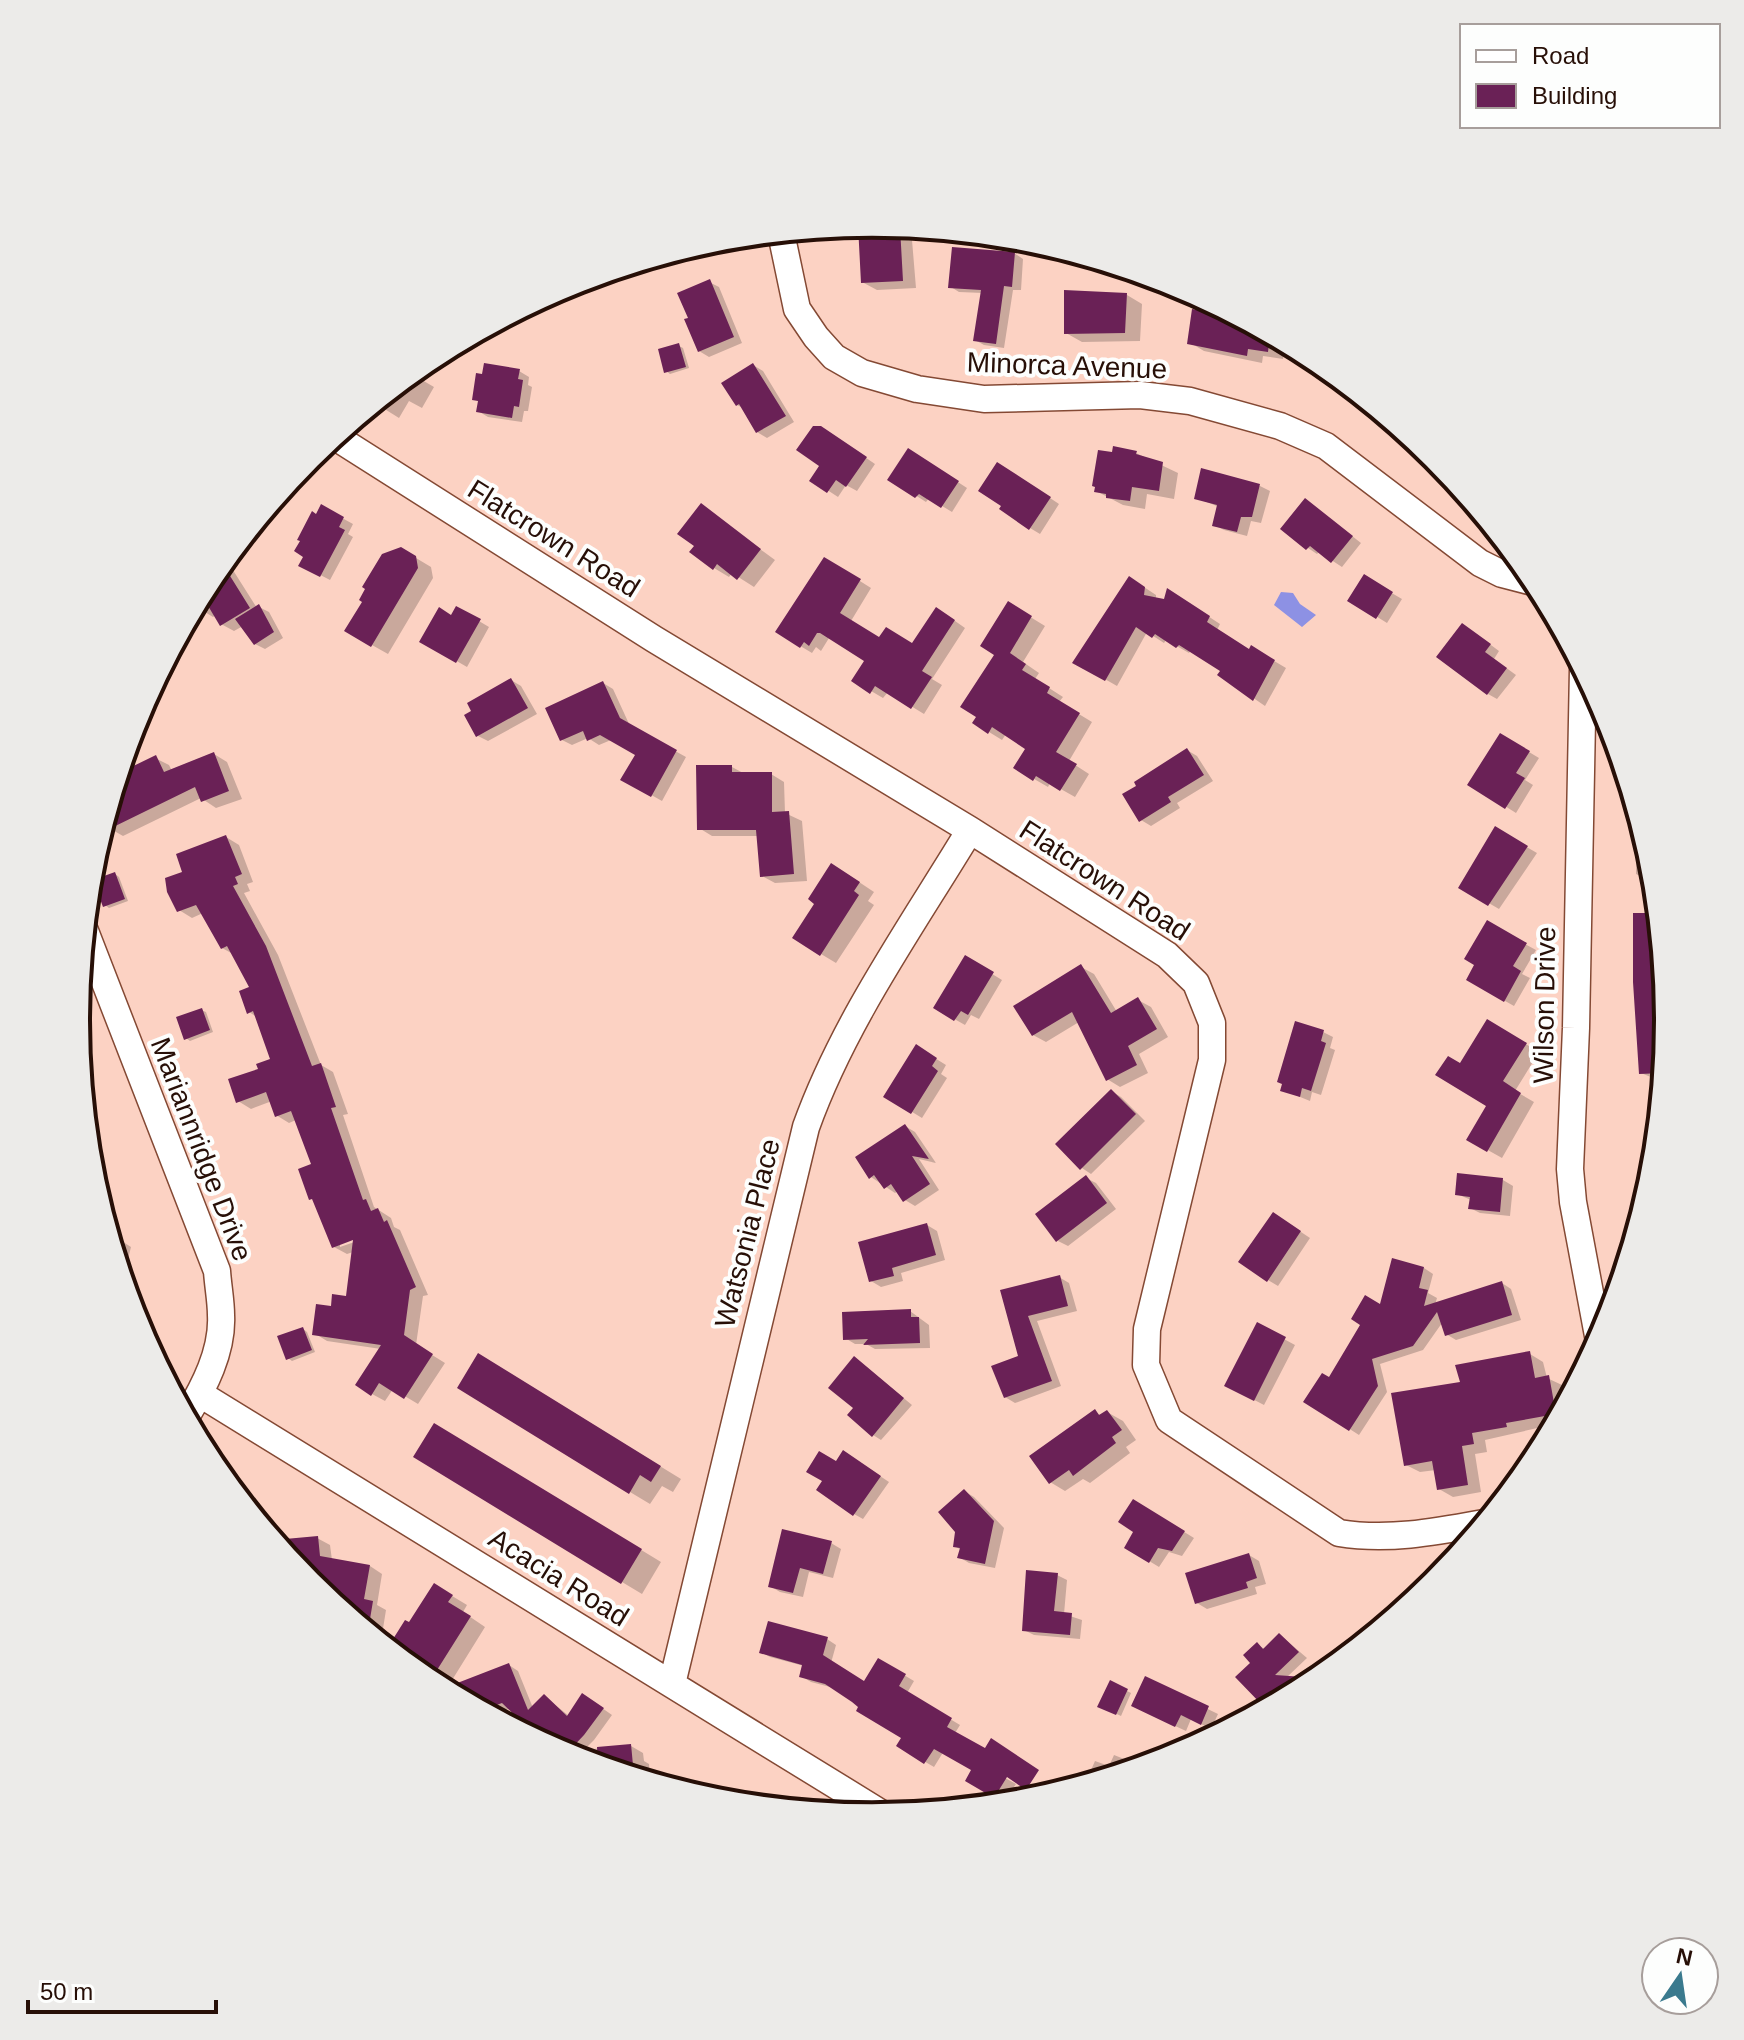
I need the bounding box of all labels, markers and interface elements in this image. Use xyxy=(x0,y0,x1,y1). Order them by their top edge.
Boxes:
legend xyxy=(1460,24,1720,128)
text: Road xyxy=(1532,42,1589,69)
text: Building xyxy=(1532,82,1617,109)
street label: Minorca Avenue xyxy=(966,347,1168,384)
street label: Flatcrown Road xyxy=(462,473,645,604)
street label: Flatcrown Road xyxy=(1014,814,1195,947)
street label: Wilson Drive xyxy=(1528,926,1561,1084)
street label: Mariannridge Drive xyxy=(145,1033,258,1265)
street label: Watsonia Place xyxy=(709,1135,786,1331)
street label: Acacia Road xyxy=(483,1522,634,1633)
north arrow xyxy=(1640,1936,1720,2016)
text: N xyxy=(1674,1943,1695,1971)
scale bar xyxy=(28,1964,216,2014)
text: 50 m xyxy=(40,1978,93,2005)

